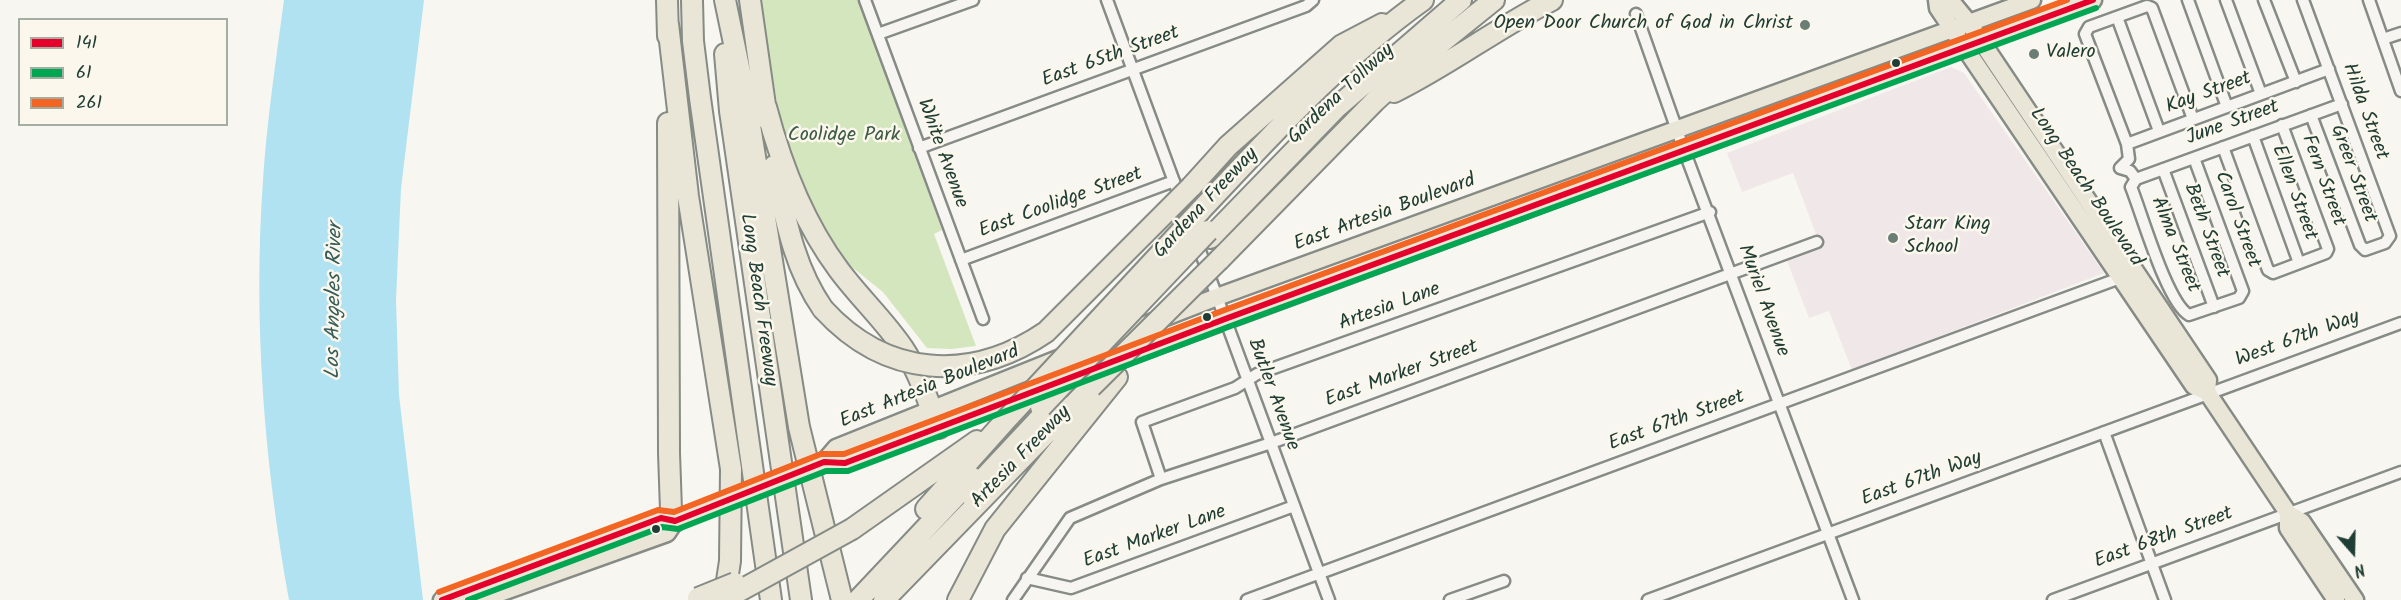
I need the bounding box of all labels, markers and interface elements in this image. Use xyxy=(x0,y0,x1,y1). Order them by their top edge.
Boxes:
place label: Open Door Church of God in Christ xyxy=(1494,13,1793,37)
legend xyxy=(18,18,228,126)
marker: Open Door Church of God in Christ xyxy=(1798,18,1812,32)
street label: East 65th Street xyxy=(1039,22,1183,94)
text: 141 xyxy=(76,29,97,58)
street label: Gardena Tollway xyxy=(1284,39,1400,151)
place label: Valero xyxy=(2046,42,2096,66)
marker: Valero xyxy=(2027,47,2041,61)
unlabelled marker xyxy=(1890,57,1902,69)
text: 61 xyxy=(76,59,92,88)
street label: Hilda Street xyxy=(2335,60,2393,164)
street label: Kay Street xyxy=(2163,67,2255,121)
text: 261 xyxy=(76,89,102,118)
street label: White Avenue xyxy=(910,96,972,212)
street label: June Street xyxy=(2183,96,2283,152)
street label: Long Beach Boulevard xyxy=(2023,104,2147,272)
street label: Greer Street xyxy=(2323,122,2381,226)
park label: Coolidge Park xyxy=(788,125,900,149)
street label: Fern Street xyxy=(2294,132,2350,230)
street label: Ellen Street xyxy=(2265,142,2321,244)
street label: Gardena Freeway xyxy=(1150,144,1264,264)
street label: East Coolidge Street xyxy=(976,163,1146,245)
street label: Carol Street xyxy=(2208,169,2264,271)
street label: East Artesia Boulevard xyxy=(1291,170,1479,258)
street label: Beth Street xyxy=(2177,180,2233,282)
street label: Alma Street xyxy=(2144,194,2204,296)
street label: Long Beach Freeway xyxy=(733,212,781,388)
place label: Starr King School xyxy=(1905,214,1991,261)
water label: Los Angeles River xyxy=(322,223,350,379)
marker: Starr King School xyxy=(1886,231,1900,245)
street label: Muriel Avenue xyxy=(1731,242,1793,360)
street label: Artesia Lane xyxy=(1336,279,1444,337)
street label: West 67th Way xyxy=(2233,306,2363,374)
unlabelled marker xyxy=(1201,311,1213,323)
street label: Butler Avenue xyxy=(1241,336,1303,454)
street label: East Marker Street xyxy=(1322,336,1482,414)
street label: East Artesia Boulevard xyxy=(837,341,1023,435)
street label: East 67th Street xyxy=(1606,386,1748,458)
street label: Artesia Freeway xyxy=(967,402,1077,514)
street label: East 67th Way xyxy=(1858,447,1986,513)
street label: East Marker Lane xyxy=(1080,501,1230,575)
street label: East 68th Street xyxy=(2091,503,2237,575)
north arrow xyxy=(2323,522,2383,582)
unlabelled marker xyxy=(650,523,662,535)
text: N xyxy=(2350,556,2368,583)

